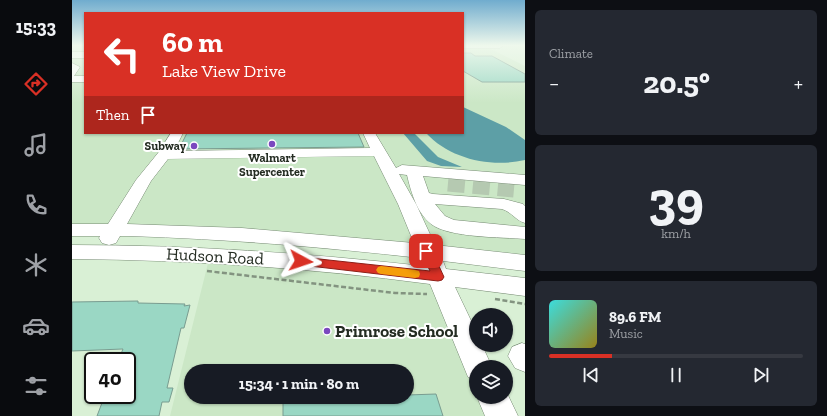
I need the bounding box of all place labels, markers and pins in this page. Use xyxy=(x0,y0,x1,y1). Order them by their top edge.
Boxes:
place label: Subway xyxy=(144,139,187,153)
marker: Walmart Supercenter xyxy=(267,139,277,149)
marker: Subway xyxy=(189,141,199,151)
place label: Walmart Supercenter xyxy=(239,151,306,179)
pin xyxy=(409,234,443,268)
place label: Primrose School xyxy=(335,321,458,341)
marker: Primrose School xyxy=(322,326,332,336)

